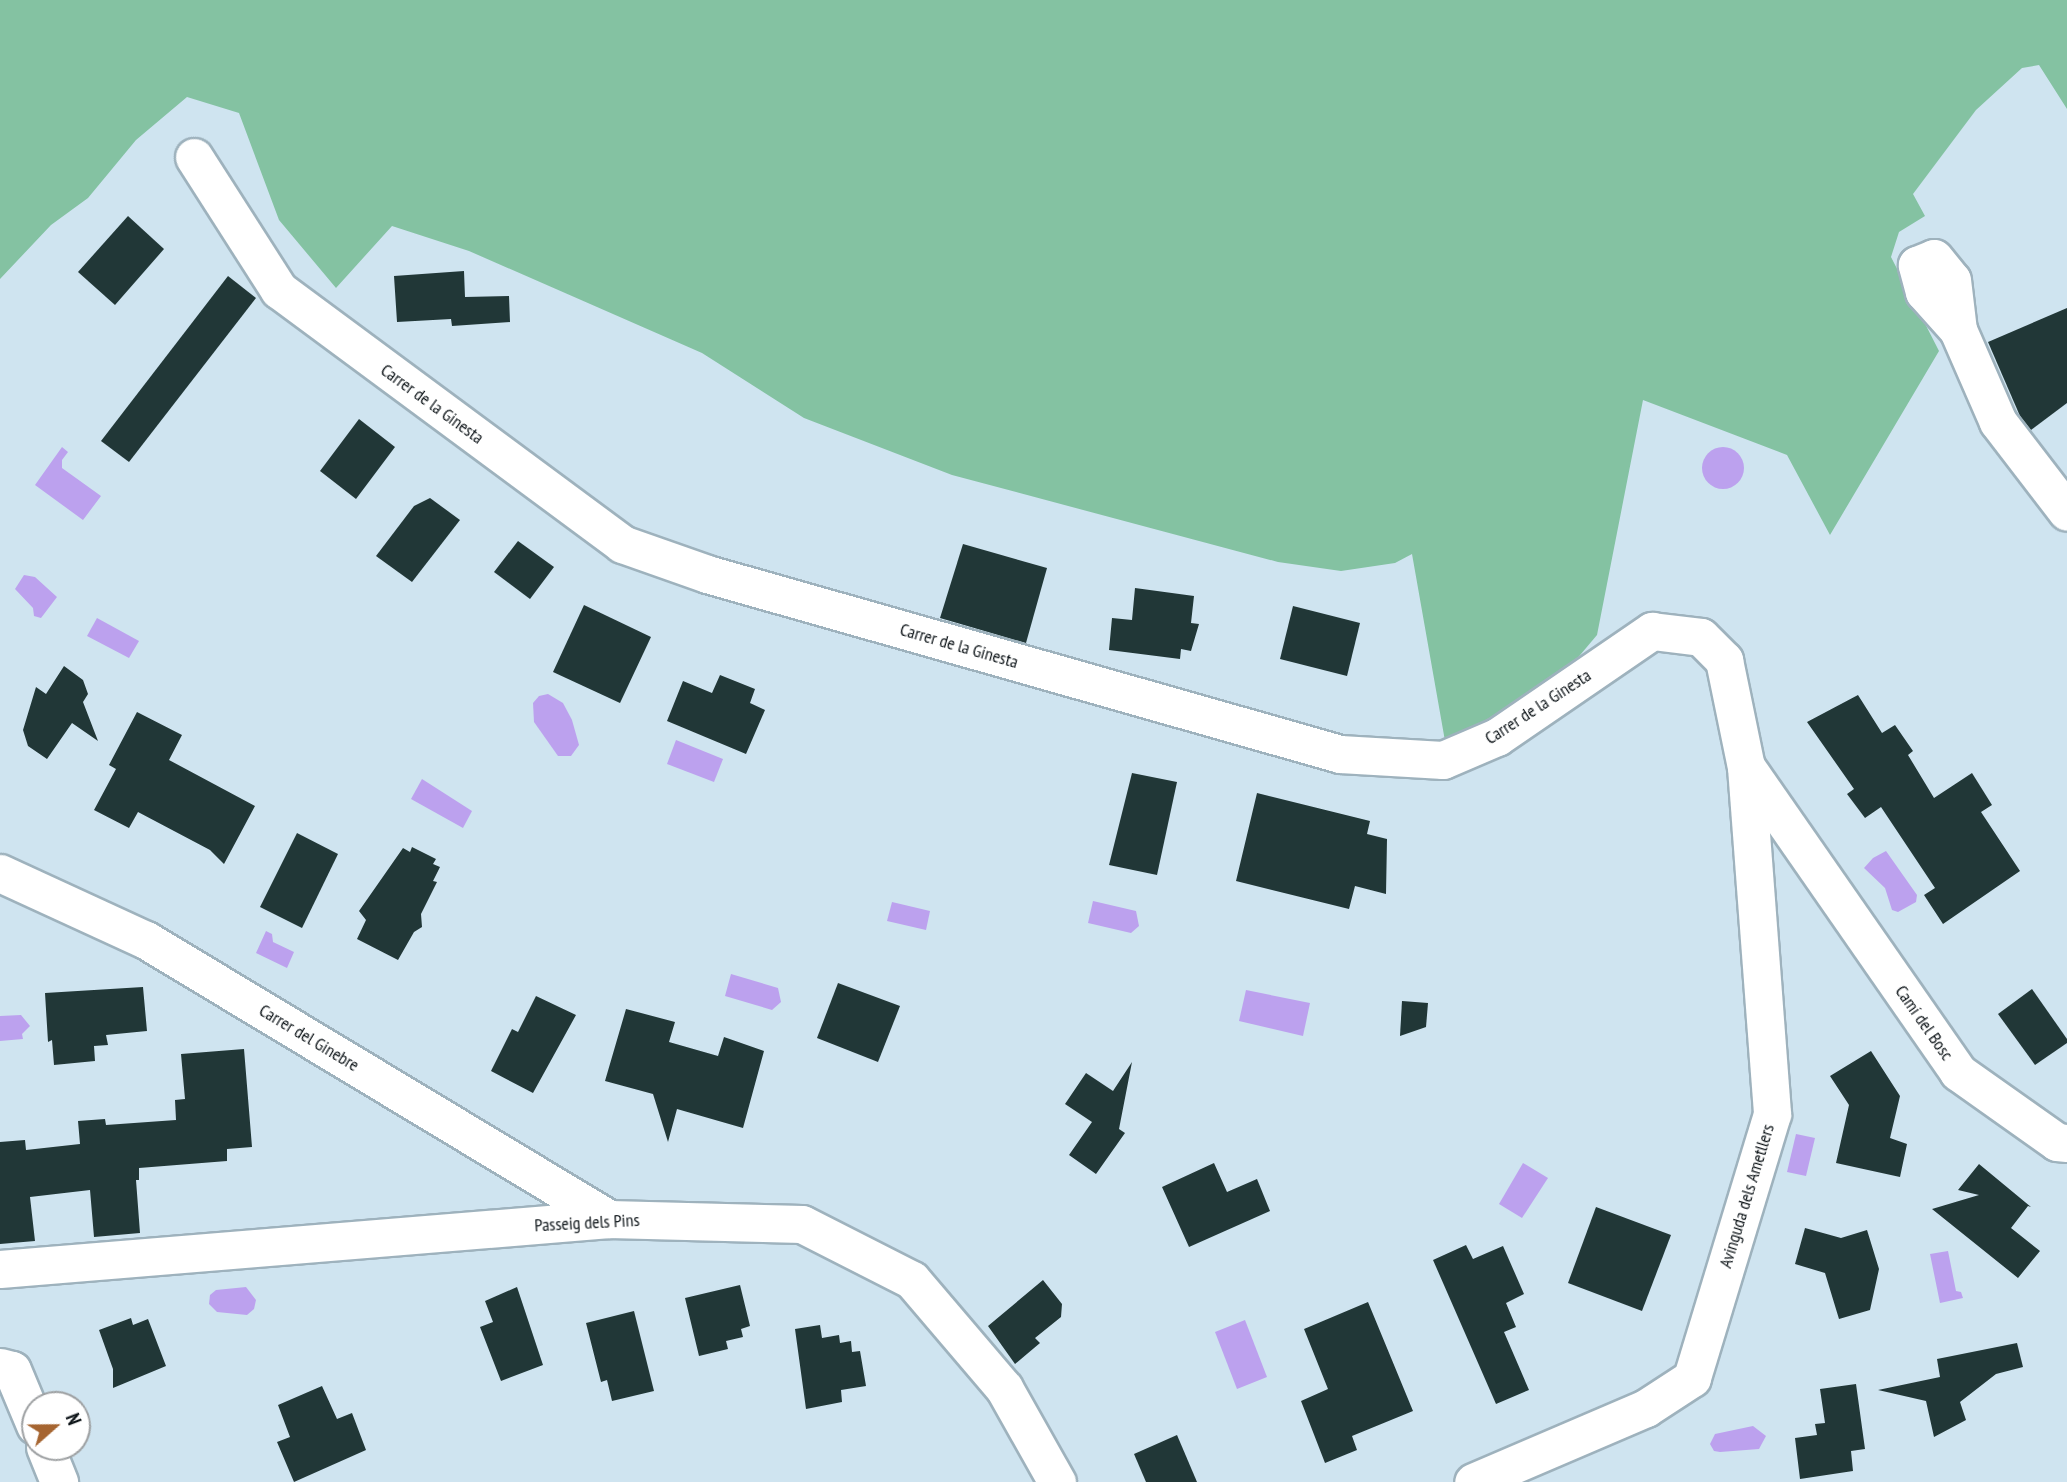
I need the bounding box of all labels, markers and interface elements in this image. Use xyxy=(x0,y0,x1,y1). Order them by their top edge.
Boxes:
street label: Carrer de la Ginesta xyxy=(376,359,488,449)
street label: Carrer de la Ginesta xyxy=(897,619,1021,673)
street label: Carrer de la Ginesta xyxy=(1481,665,1595,749)
street label: Camí del Bosc xyxy=(1890,981,1958,1065)
street label: Carrer del Ginebre xyxy=(255,1000,363,1076)
street label: Avinguda dels Ametllers xyxy=(1715,1121,1779,1271)
street label: Passeig dels Pins xyxy=(534,1209,640,1237)
north arrow xyxy=(21,1391,91,1461)
text: N xyxy=(61,1410,87,1428)

